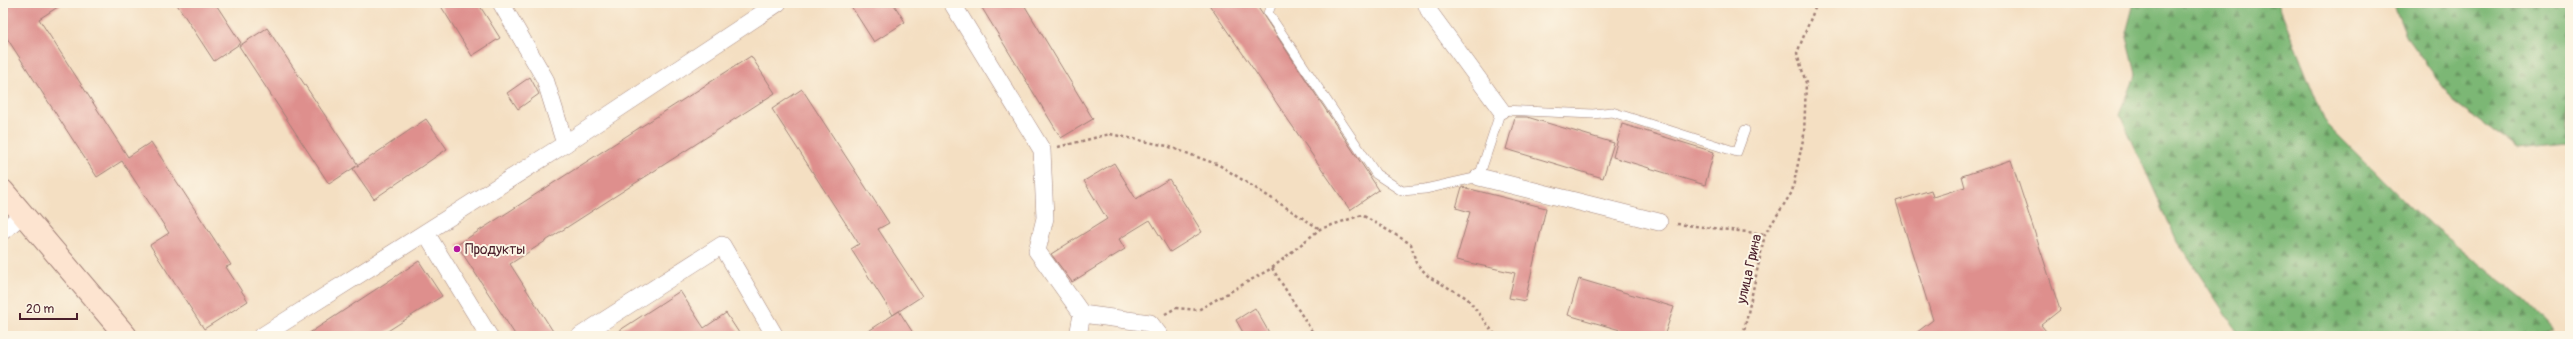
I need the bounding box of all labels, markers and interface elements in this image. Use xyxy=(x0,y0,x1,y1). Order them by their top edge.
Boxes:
street label: улица Грина xyxy=(1733,233,1765,306)
place label: Продукты xyxy=(465,241,525,258)
marker: Продукты xyxy=(452,244,462,254)
scale bar xyxy=(20,295,77,321)
text: 20 m xyxy=(26,302,55,317)

